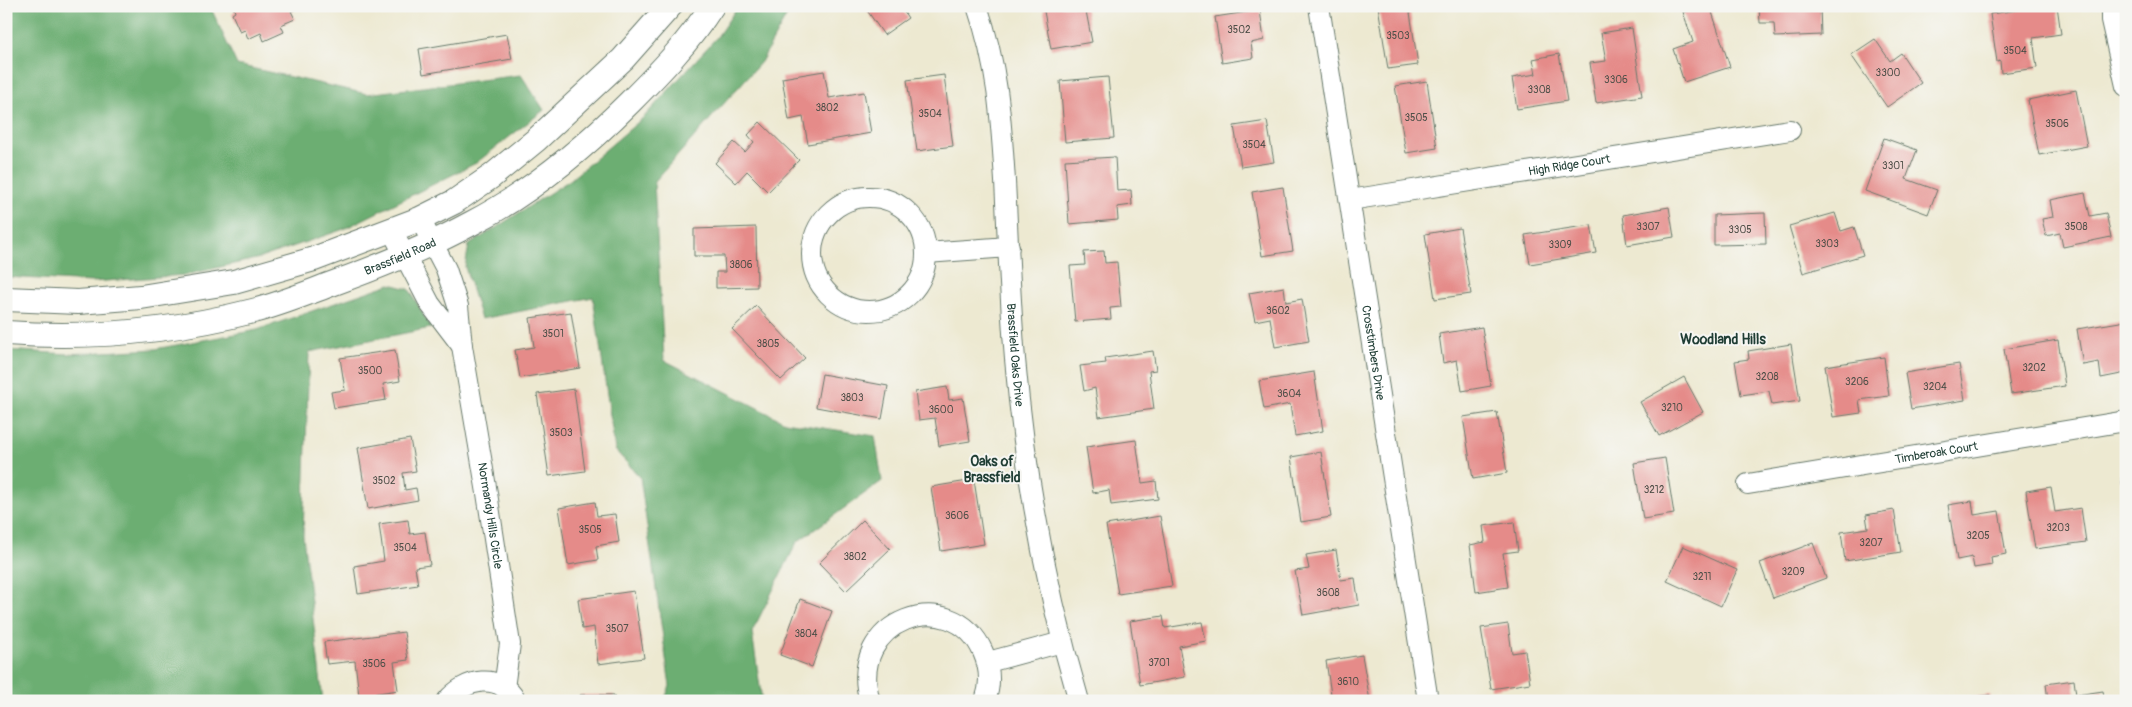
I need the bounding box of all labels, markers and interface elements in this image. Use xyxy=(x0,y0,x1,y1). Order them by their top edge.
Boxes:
house number: 3502 xyxy=(1227,24,1251,36)
house number: 3503 xyxy=(1386,30,1410,42)
house number: 3504 xyxy=(2003,45,2027,57)
house number: 3300 xyxy=(1876,67,1901,79)
house number: 3306 xyxy=(1604,74,1628,86)
house number: 3308 xyxy=(1527,84,1551,96)
house number: 3802 xyxy=(815,102,839,114)
house number: 3504 xyxy=(918,108,942,120)
house number: 3505 xyxy=(1404,112,1428,124)
house number: 3506 xyxy=(2045,118,2069,130)
house number: 3504 xyxy=(1242,139,1266,151)
street label: High Ridge Court xyxy=(1527,152,1611,180)
house number: 3301 xyxy=(1882,160,1904,172)
house number: 3307 xyxy=(1636,221,1660,233)
house number: 3508 xyxy=(2065,221,2087,233)
house number: 3305 xyxy=(1728,224,1752,236)
street label: Brassfield Road xyxy=(362,235,439,279)
house number: 3303 xyxy=(1815,238,1839,250)
house number: 3309 xyxy=(1548,239,1572,251)
house number: 3806 xyxy=(729,259,753,271)
street label: Brassfield Oaks Drive xyxy=(1003,303,1027,407)
street label: Crosstimbers Drive xyxy=(1358,304,1388,401)
house number: 3602 xyxy=(1266,305,1290,317)
house number: 3501 xyxy=(542,328,564,340)
district label: Woodland Hills xyxy=(1680,331,1766,348)
house number: 3805 xyxy=(757,338,779,350)
house number: 3202 xyxy=(2022,362,2046,374)
house number: 3500 xyxy=(358,365,382,377)
house number: 3208 xyxy=(1755,371,1779,383)
house number: 3206 xyxy=(1845,376,1869,388)
house number: 3204 xyxy=(1923,381,1947,393)
house number: 3604 xyxy=(1277,388,1301,400)
house number: 3803 xyxy=(840,392,864,404)
house number: 3210 xyxy=(1661,402,1683,414)
house number: 3600 xyxy=(928,404,954,416)
house number: 3503 xyxy=(549,427,573,439)
street label: Timberoak Court xyxy=(1894,439,1979,467)
district label: Oaks of Brassfield xyxy=(963,453,1021,486)
street label: Normandy Hills Circle xyxy=(474,461,505,570)
house number: 3502 xyxy=(372,475,396,487)
house number: 3212 xyxy=(1644,484,1665,496)
house number: 3606 xyxy=(945,510,969,522)
house number: 3203 xyxy=(2046,522,2070,534)
house number: 3505 xyxy=(578,524,602,536)
house number: 3205 xyxy=(1966,530,1990,542)
house number: 3207 xyxy=(1859,537,1883,549)
house number: 3504 xyxy=(393,542,417,554)
house number: 3802 xyxy=(843,551,867,563)
house number: 3209 xyxy=(1781,566,1805,578)
house number: 3211 xyxy=(1693,571,1712,583)
house number: 3608 xyxy=(1316,587,1340,599)
house number: 3507 xyxy=(605,623,629,635)
house number: 3804 xyxy=(794,628,818,640)
house number: 3701 xyxy=(1148,657,1170,669)
house number: 3506 xyxy=(362,658,386,670)
house number: 3610 xyxy=(1337,676,1359,688)

